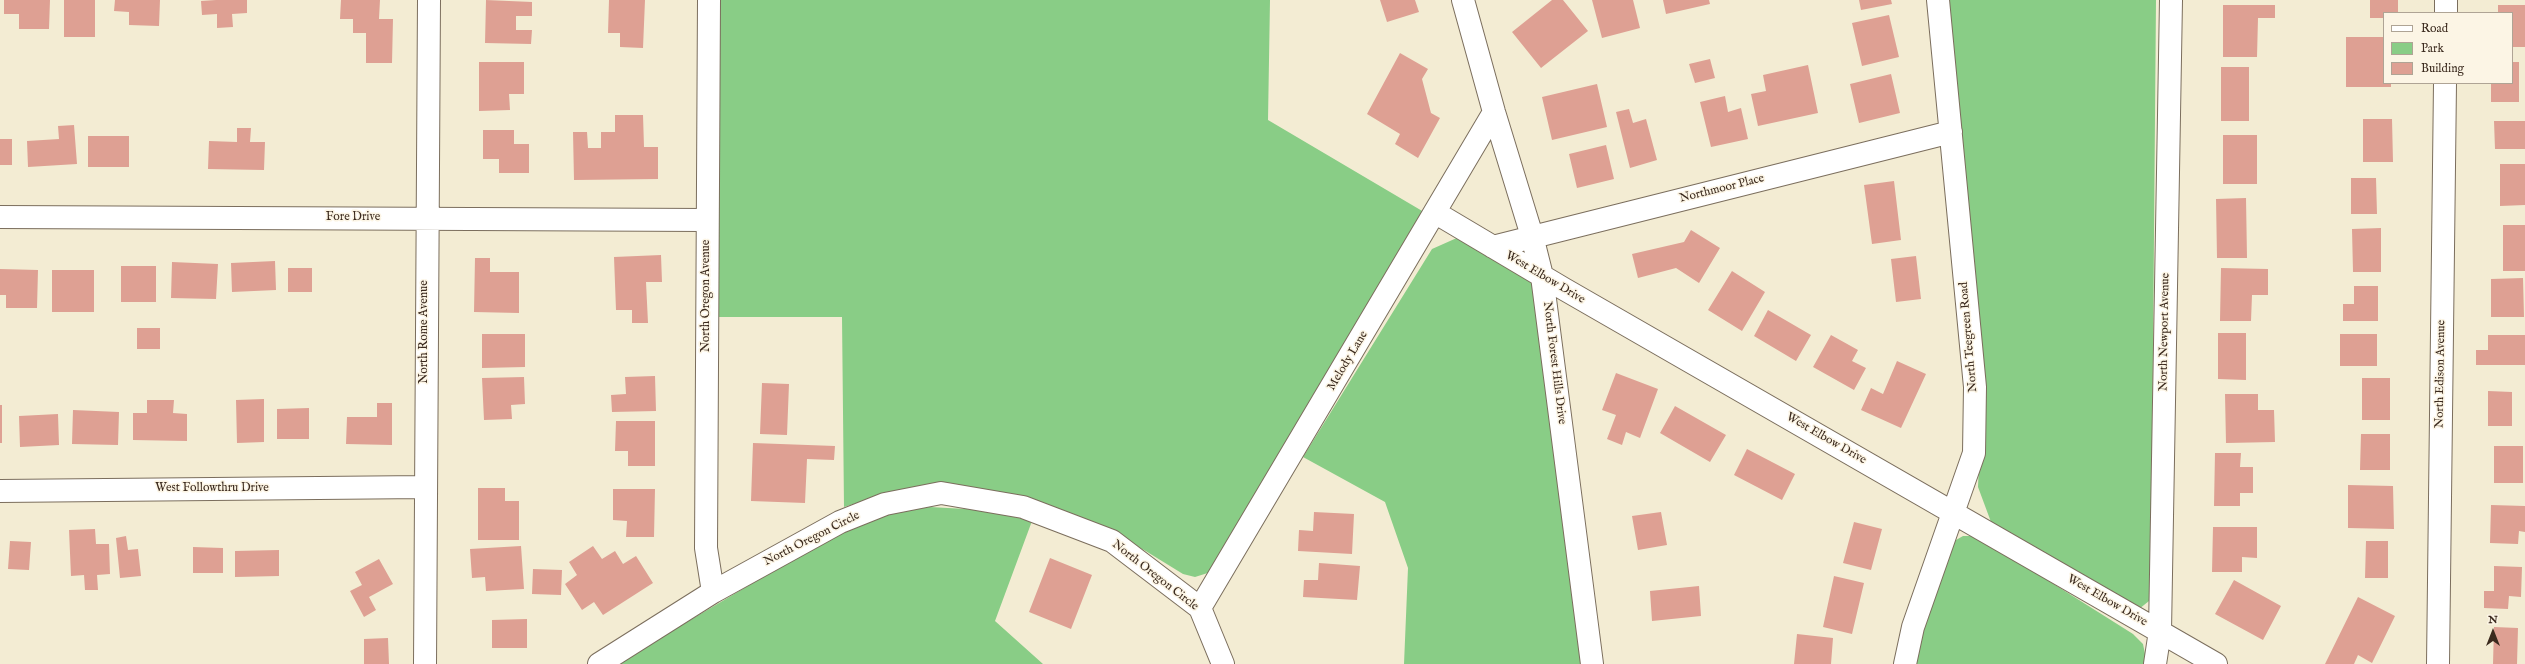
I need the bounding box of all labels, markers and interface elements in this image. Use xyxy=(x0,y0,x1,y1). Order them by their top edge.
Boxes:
legend xyxy=(2383,12,2513,84)
text: Road xyxy=(2421,21,2448,36)
text: Park xyxy=(2421,41,2444,56)
text: Building xyxy=(2421,61,2464,76)
street label: Northmoor Place xyxy=(1678,172,1766,206)
street label: Fore Drive xyxy=(326,211,380,225)
street label: North Oregon Avenue xyxy=(700,240,714,352)
street label: West Elbow Drive xyxy=(1503,249,1587,307)
street label: North Newport Avenue xyxy=(2157,273,2173,391)
street label: North Rome Avenue xyxy=(418,280,432,384)
street label: North Teegreen Road xyxy=(1957,281,1981,393)
street label: North Forest Hills Drive xyxy=(1539,301,1569,425)
street label: North Edison Avenue xyxy=(2433,320,2449,428)
street label: Melody Lane xyxy=(1325,329,1371,393)
street label: West Elbow Drive xyxy=(1783,410,1869,468)
street label: West Followthru Drive xyxy=(155,482,269,496)
street label: North Oregon Circle xyxy=(762,509,862,569)
street label: North Oregon Circle xyxy=(1109,538,1201,614)
street label: West Elbow Drive xyxy=(2064,572,2150,630)
north arrow xyxy=(2473,612,2513,652)
text: N xyxy=(2488,613,2498,627)

